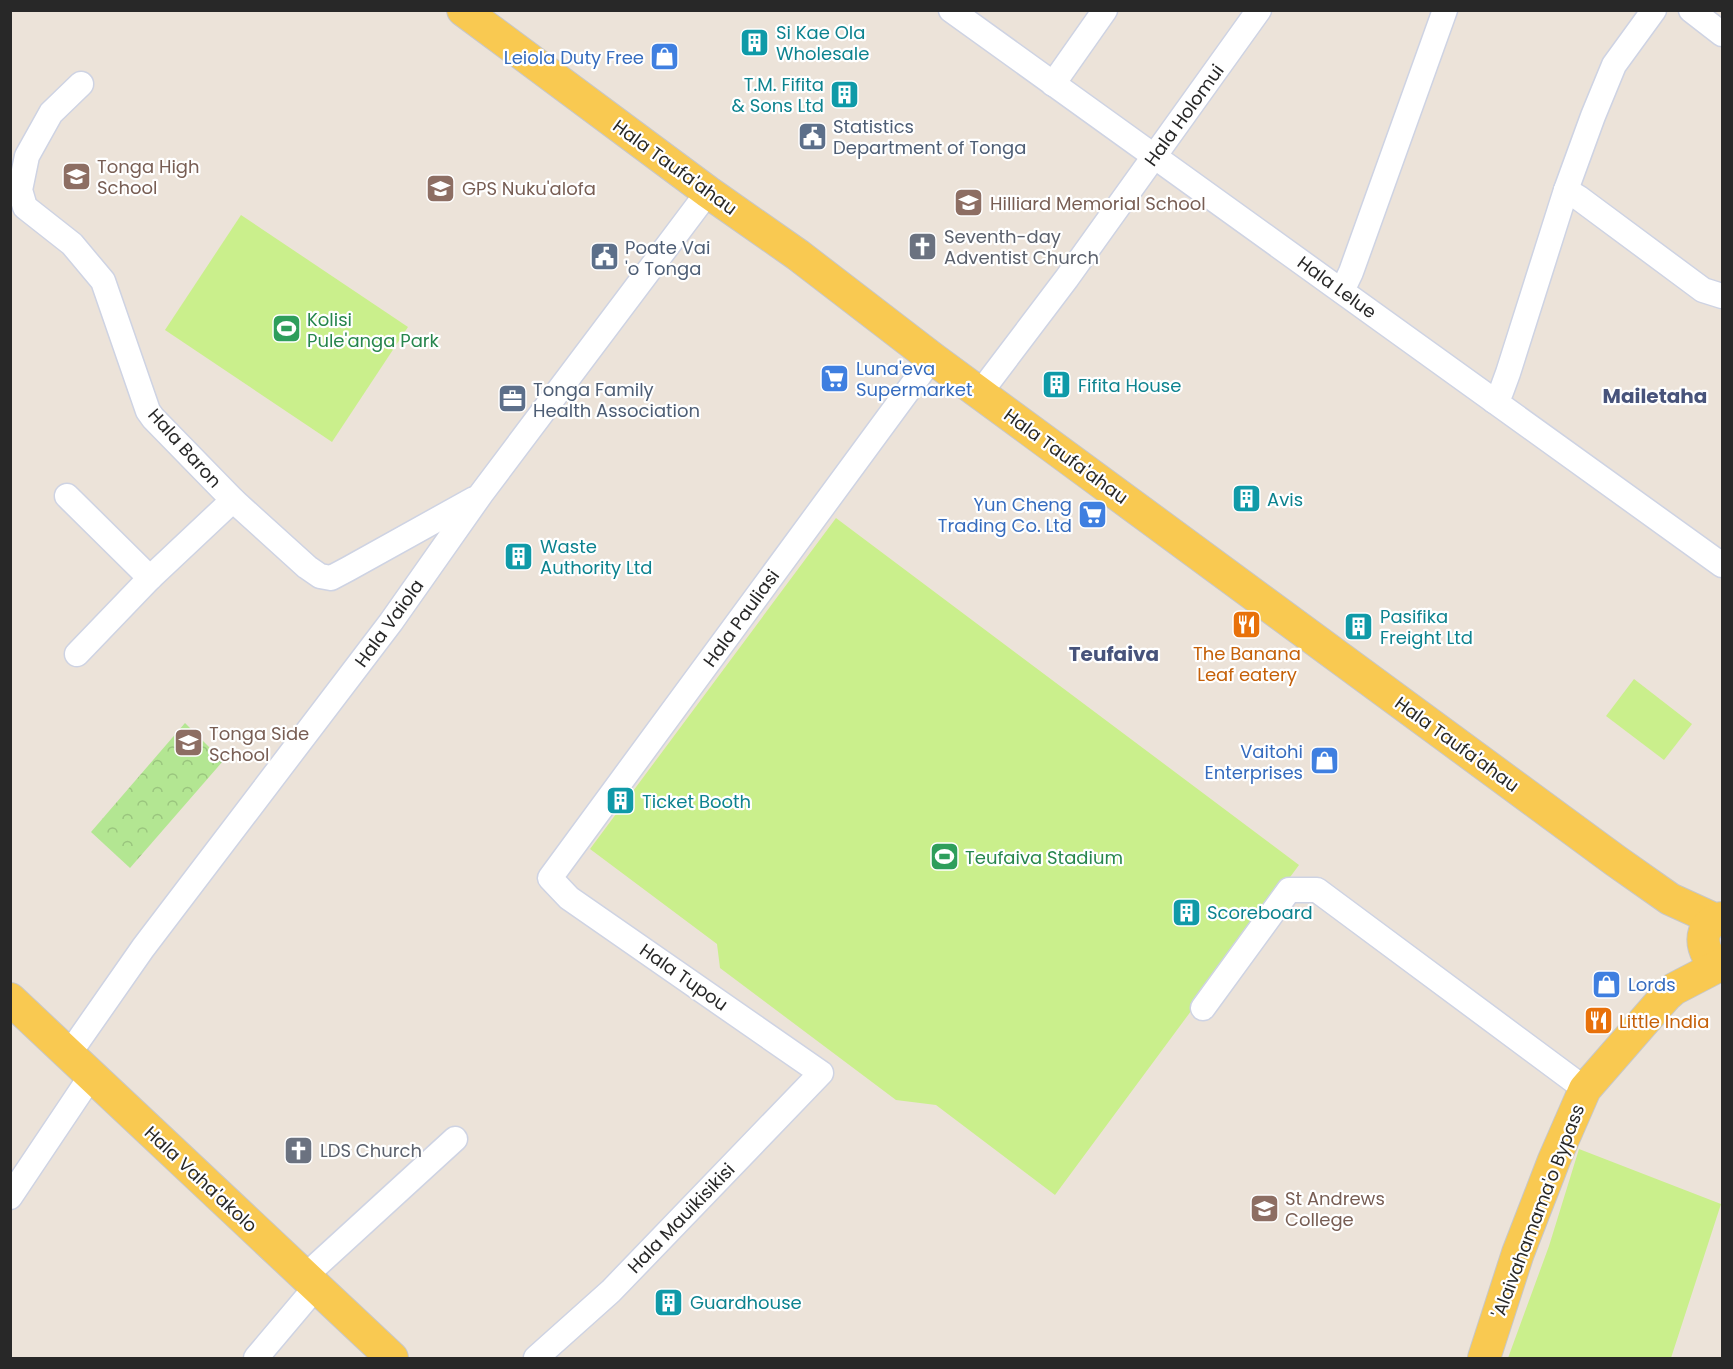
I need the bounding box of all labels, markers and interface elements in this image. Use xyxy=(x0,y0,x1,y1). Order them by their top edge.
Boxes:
place label: Si Kae Ola Wholesale xyxy=(776,20,869,66)
building icon: Si Kae Ola Wholesale xyxy=(739,26,771,58)
shop icon: Leiola Duty Free xyxy=(649,41,681,73)
place label: Leiola Duty Free xyxy=(504,45,644,70)
street label: Hala Holomui xyxy=(1138,59,1230,171)
place label: T.M. Fifita & Sons Ltd xyxy=(732,72,824,118)
building icon: T.M. Fifita & Sons Ltd xyxy=(829,78,861,110)
street label: Hala Taufa'ahau xyxy=(608,113,742,221)
place label: Statistics Department of Tonga xyxy=(833,114,1026,160)
public building icon: Statistics Department of Tonga xyxy=(796,120,828,152)
place label: Tonga High School xyxy=(97,154,200,200)
school or university icon: Tonga High School xyxy=(60,160,92,192)
school or university icon: GPS Nuku'alofa xyxy=(425,172,457,204)
place label: GPS Nuku'alofa xyxy=(462,176,596,201)
school or university icon: Hilliard Memorial School xyxy=(953,187,985,219)
place label: Hilliard Memorial School xyxy=(990,191,1206,216)
place label: Seventh-day Adventist Church xyxy=(944,224,1099,270)
church icon: Seventh-day Adventist Church xyxy=(907,230,939,262)
place label: Poate Vai 'o Tonga xyxy=(625,235,710,281)
public building icon: Poate Vai 'o Tonga xyxy=(588,241,620,273)
street label: Hala Lelue xyxy=(1292,250,1382,324)
place label: Kolisi Pule'anga Park xyxy=(307,307,440,353)
sports icon: Kolisi Pule'anga Park xyxy=(270,313,302,345)
place label: Luna'eva Supermarket xyxy=(856,356,973,402)
supermarket icon: Luna'eva Supermarket xyxy=(819,362,851,394)
building icon: Fifita House xyxy=(1041,369,1073,401)
place label: Fifita House xyxy=(1078,373,1181,398)
place label: Tonga Family Health Association xyxy=(533,377,700,423)
district label: Mailetaha xyxy=(1603,382,1707,410)
office icon: Tonga Family Health Association xyxy=(496,383,528,415)
street label: Hala Taufa'ahau xyxy=(999,402,1133,510)
street label: Hala Baron xyxy=(143,403,227,493)
building icon: Avis xyxy=(1230,483,1262,515)
place label: Avis xyxy=(1267,487,1303,512)
place label: Yun Cheng Trading Co. Ltd xyxy=(938,492,1072,538)
supermarket icon: Yun Cheng Trading Co. Ltd xyxy=(1077,498,1109,530)
place label: Waste Authority Ltd xyxy=(540,534,652,580)
building icon: Waste Authority Ltd xyxy=(503,540,535,572)
street label: Hala Pauliasi xyxy=(697,564,785,672)
street label: Hala Vaiola xyxy=(349,574,429,672)
place label: Pasifika Freight Ltd xyxy=(1380,604,1473,650)
restaurant icon: The Banana Leaf eatery xyxy=(1231,608,1263,640)
building icon: Pasifika Freight Ltd xyxy=(1343,610,1375,642)
district label: Teufaiva xyxy=(1069,640,1159,668)
place label: The Banana Leaf eatery xyxy=(1193,641,1301,687)
street label: Hala Taufa'ahau xyxy=(1390,690,1524,798)
place label: Tonga Side School xyxy=(209,721,309,767)
school or university icon: Tonga Side School xyxy=(172,727,204,759)
place label: Vaitohi Enterprises xyxy=(1205,739,1303,785)
shop icon: Vaitohi Enterprises xyxy=(1308,745,1340,777)
building icon: Ticket Booth xyxy=(605,785,637,817)
place label: Ticket Booth xyxy=(642,789,751,814)
sports icon: Teufaiva Stadium xyxy=(928,841,960,873)
place label: Teufaiva Stadium xyxy=(965,845,1123,870)
building icon: Scoreboard xyxy=(1170,896,1202,928)
place label: Scoreboard xyxy=(1207,900,1313,925)
street label: Hala Tupou xyxy=(635,937,733,1017)
shop icon: Lords xyxy=(1591,968,1623,1000)
place label: Lords xyxy=(1628,972,1676,997)
restaurant icon: Little India xyxy=(1582,1005,1614,1037)
place label: Little India xyxy=(1619,1009,1709,1034)
street label: 'Alaivahamama'o Bypass xyxy=(1486,1101,1590,1321)
street label: Hala Vaha'akolo xyxy=(139,1120,263,1238)
church icon: LDS Church xyxy=(283,1134,315,1166)
place label: LDS Church xyxy=(320,1138,422,1163)
street label: Hala Mauikisikisi xyxy=(622,1157,740,1279)
place label: St Andrews College xyxy=(1285,1186,1385,1232)
school or university icon: St Andrews College xyxy=(1248,1192,1280,1224)
building icon: Guardhouse xyxy=(653,1286,685,1318)
place label: Guardhouse xyxy=(690,1290,802,1315)

